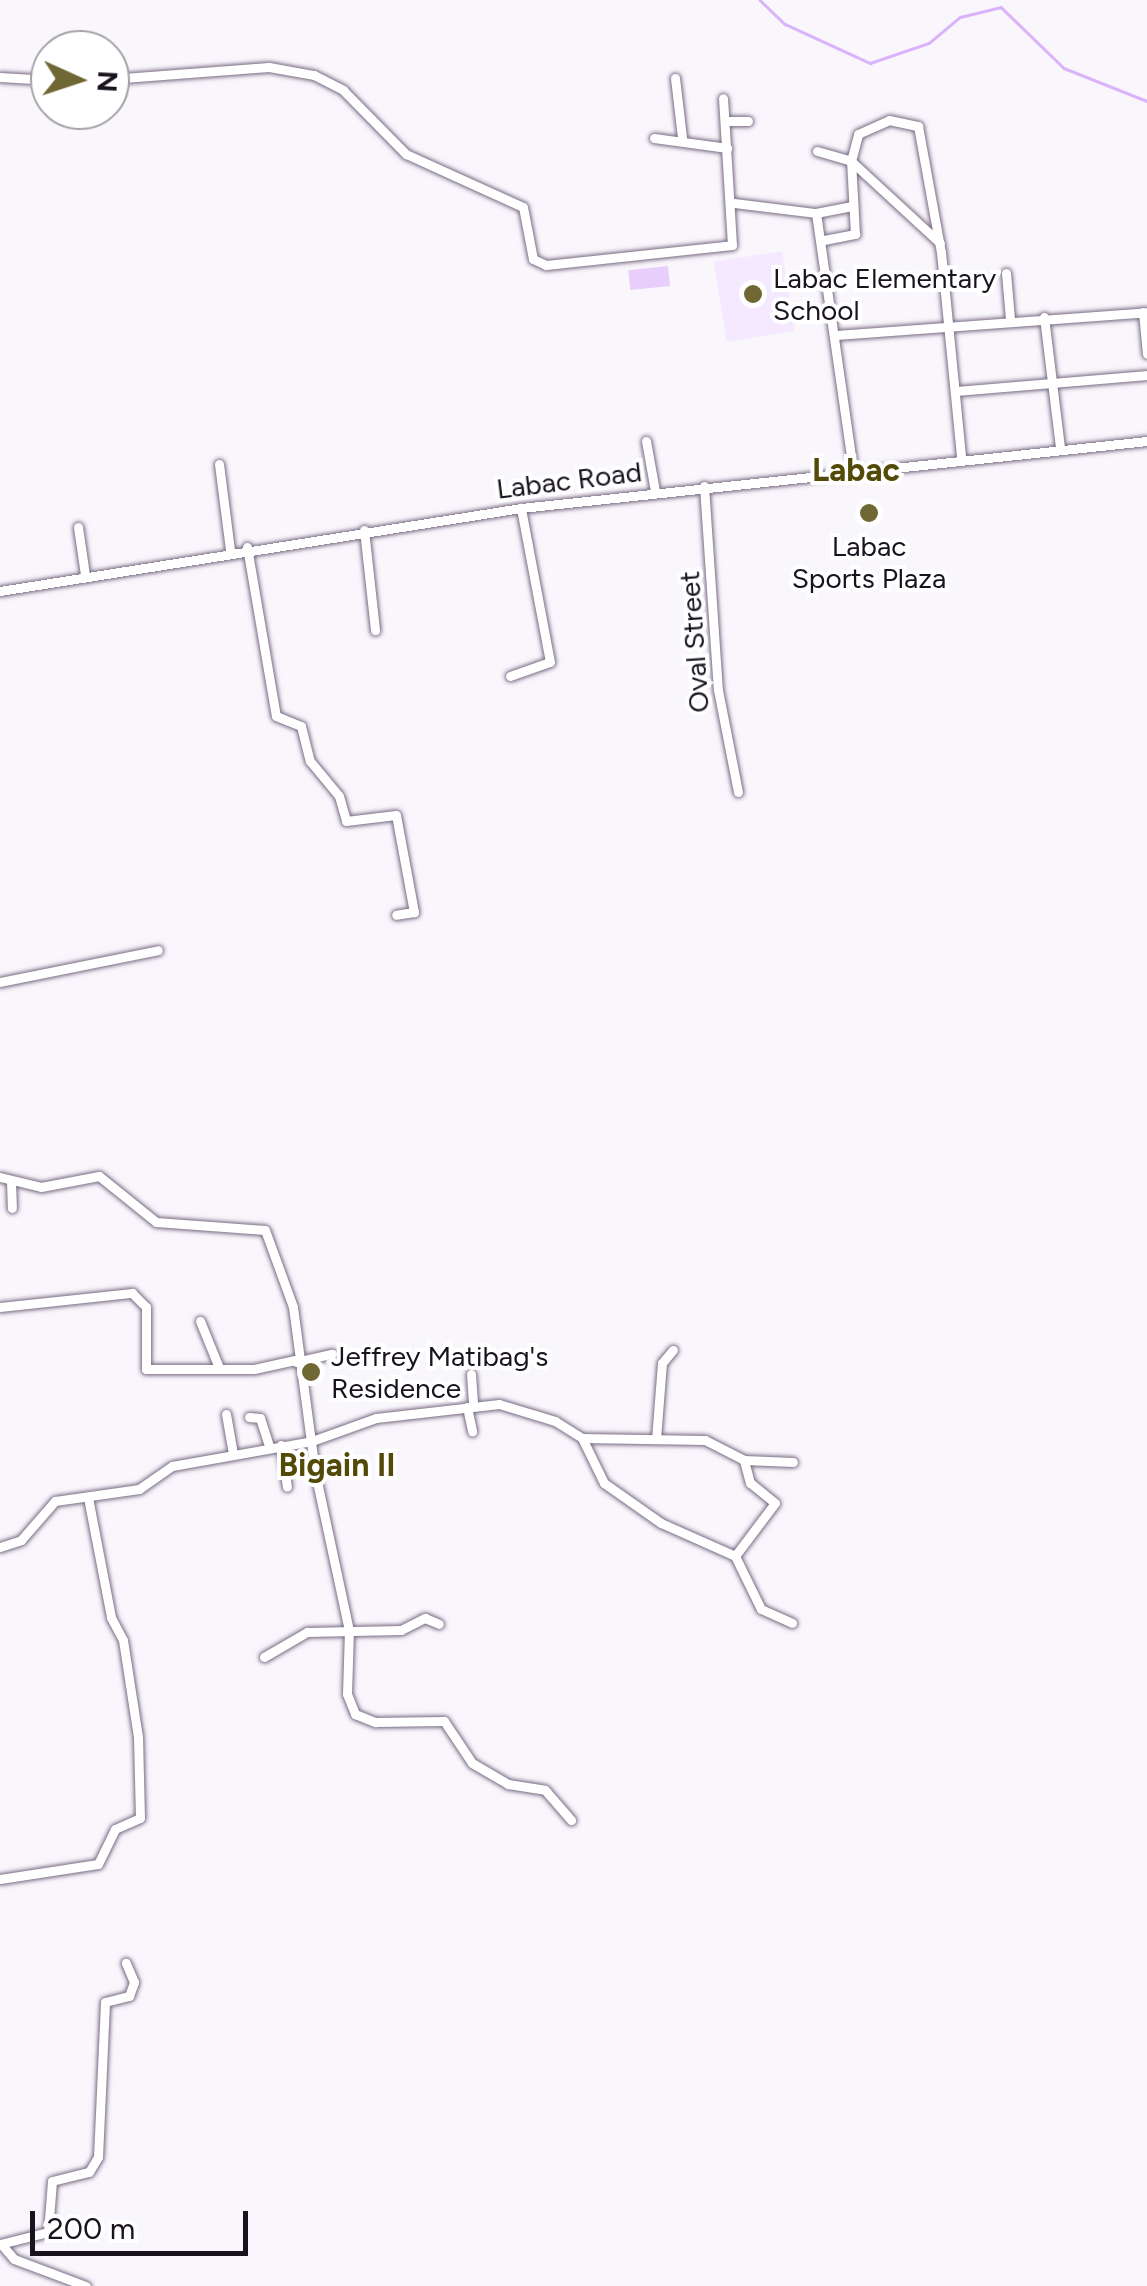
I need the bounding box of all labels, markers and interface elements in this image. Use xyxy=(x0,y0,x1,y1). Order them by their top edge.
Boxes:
north arrow xyxy=(30,30,130,130)
text: N xyxy=(90,70,126,93)
place label: Labac Elementary School xyxy=(773,261,996,327)
marker: Labac Elementary School xyxy=(742,283,764,305)
district label: Labac xyxy=(812,451,900,489)
street label: Labac Road xyxy=(494,454,644,506)
marker: Labac Sports Plaza xyxy=(858,502,880,524)
place label: Labac Sports Plaza xyxy=(792,529,946,595)
street label: Oval Street xyxy=(672,570,716,714)
place label: Jeffrey Matibag's Residence xyxy=(331,1339,548,1405)
marker: Jeffrey Matibag's Residence xyxy=(300,1361,322,1383)
district label: Bigain II xyxy=(279,1446,395,1484)
scale bar xyxy=(35,2191,252,2253)
text: 200 m xyxy=(47,2210,135,2247)

